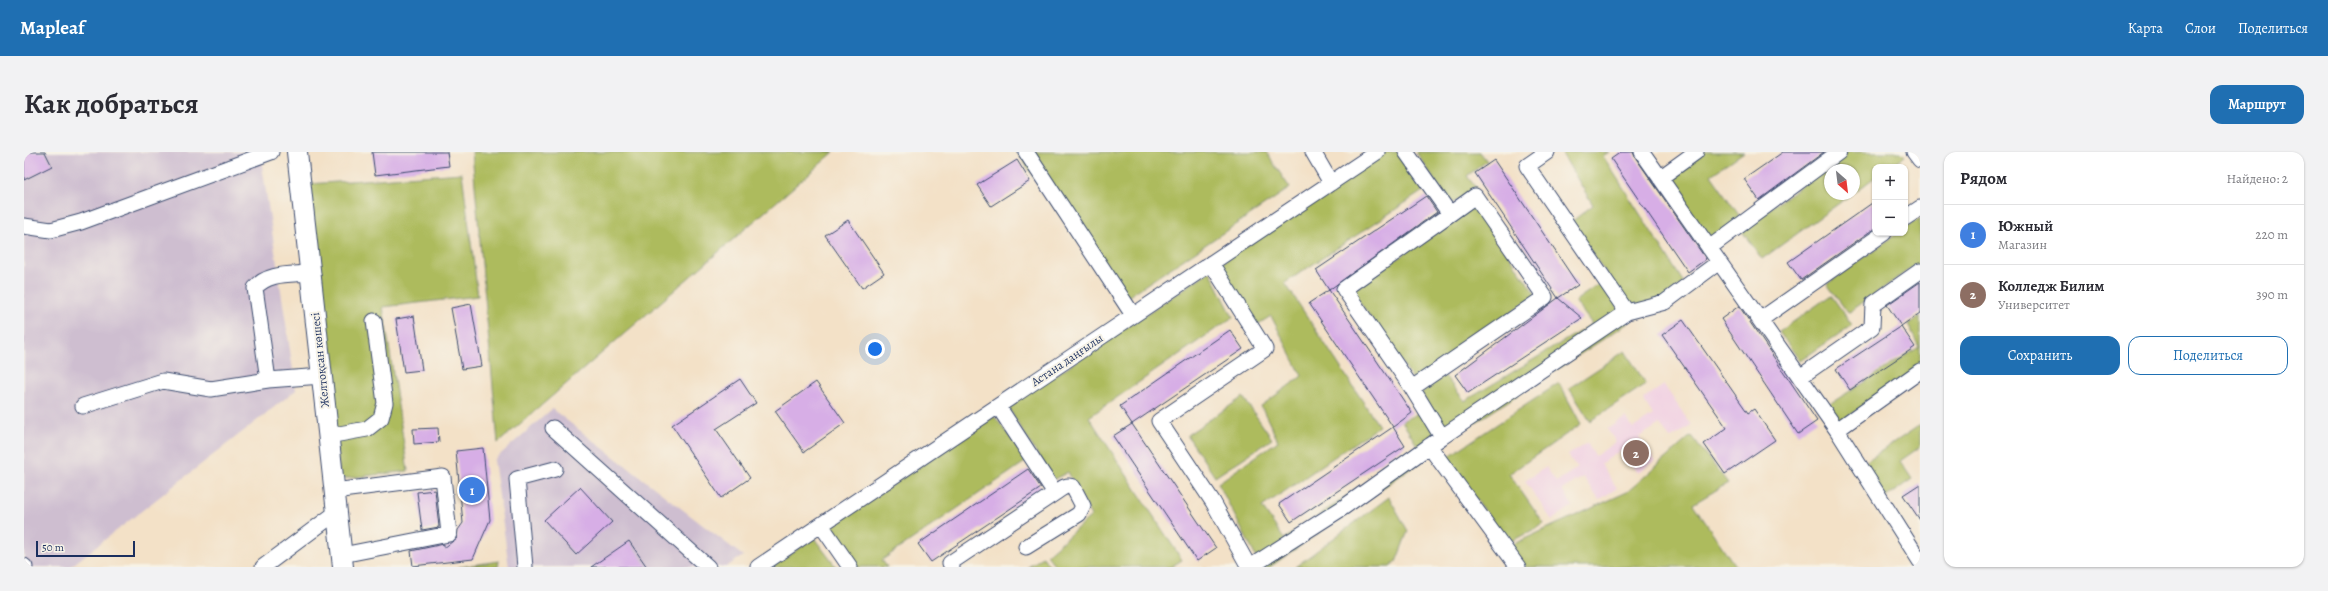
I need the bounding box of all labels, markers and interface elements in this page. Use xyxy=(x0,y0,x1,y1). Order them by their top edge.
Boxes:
text: Mapleaf xyxy=(20,15,85,41)
text: Карта xyxy=(2128,19,2163,38)
text: Слои xyxy=(2185,19,2216,38)
text: Поделиться xyxy=(2238,19,2308,38)
text: Как добраться xyxy=(24,85,199,123)
button: Маршрут xyxy=(2210,85,2304,124)
north arrow xyxy=(1824,164,1860,200)
map controls xyxy=(1872,164,1908,236)
button: + xyxy=(1872,164,1908,200)
text: Рядом xyxy=(1960,167,2007,190)
text: Найдено: 2 xyxy=(2227,170,2288,187)
button: − xyxy=(1872,200,1908,236)
text: Южный xyxy=(1998,216,2053,236)
text: 1 xyxy=(1971,226,1975,243)
text: 220 m xyxy=(2255,226,2288,243)
text: Магазин xyxy=(1998,236,2047,253)
text: Колледж Билим xyxy=(1998,276,2104,296)
text: 2 xyxy=(1970,286,1976,303)
text: 390 m xyxy=(2256,286,2288,303)
text: Университет xyxy=(1998,296,2070,313)
street label: Желтоқсан көшесі xyxy=(307,312,333,408)
street label: Астана даңғылы xyxy=(1027,330,1106,390)
button: Сохранить xyxy=(1960,336,2120,375)
button: Поделиться xyxy=(2128,336,2288,375)
your location xyxy=(865,339,885,359)
pin: 2 xyxy=(1623,438,1649,468)
pin: 1 xyxy=(459,475,485,505)
scale bar xyxy=(36,539,135,558)
text: 50 m xyxy=(42,540,64,555)

